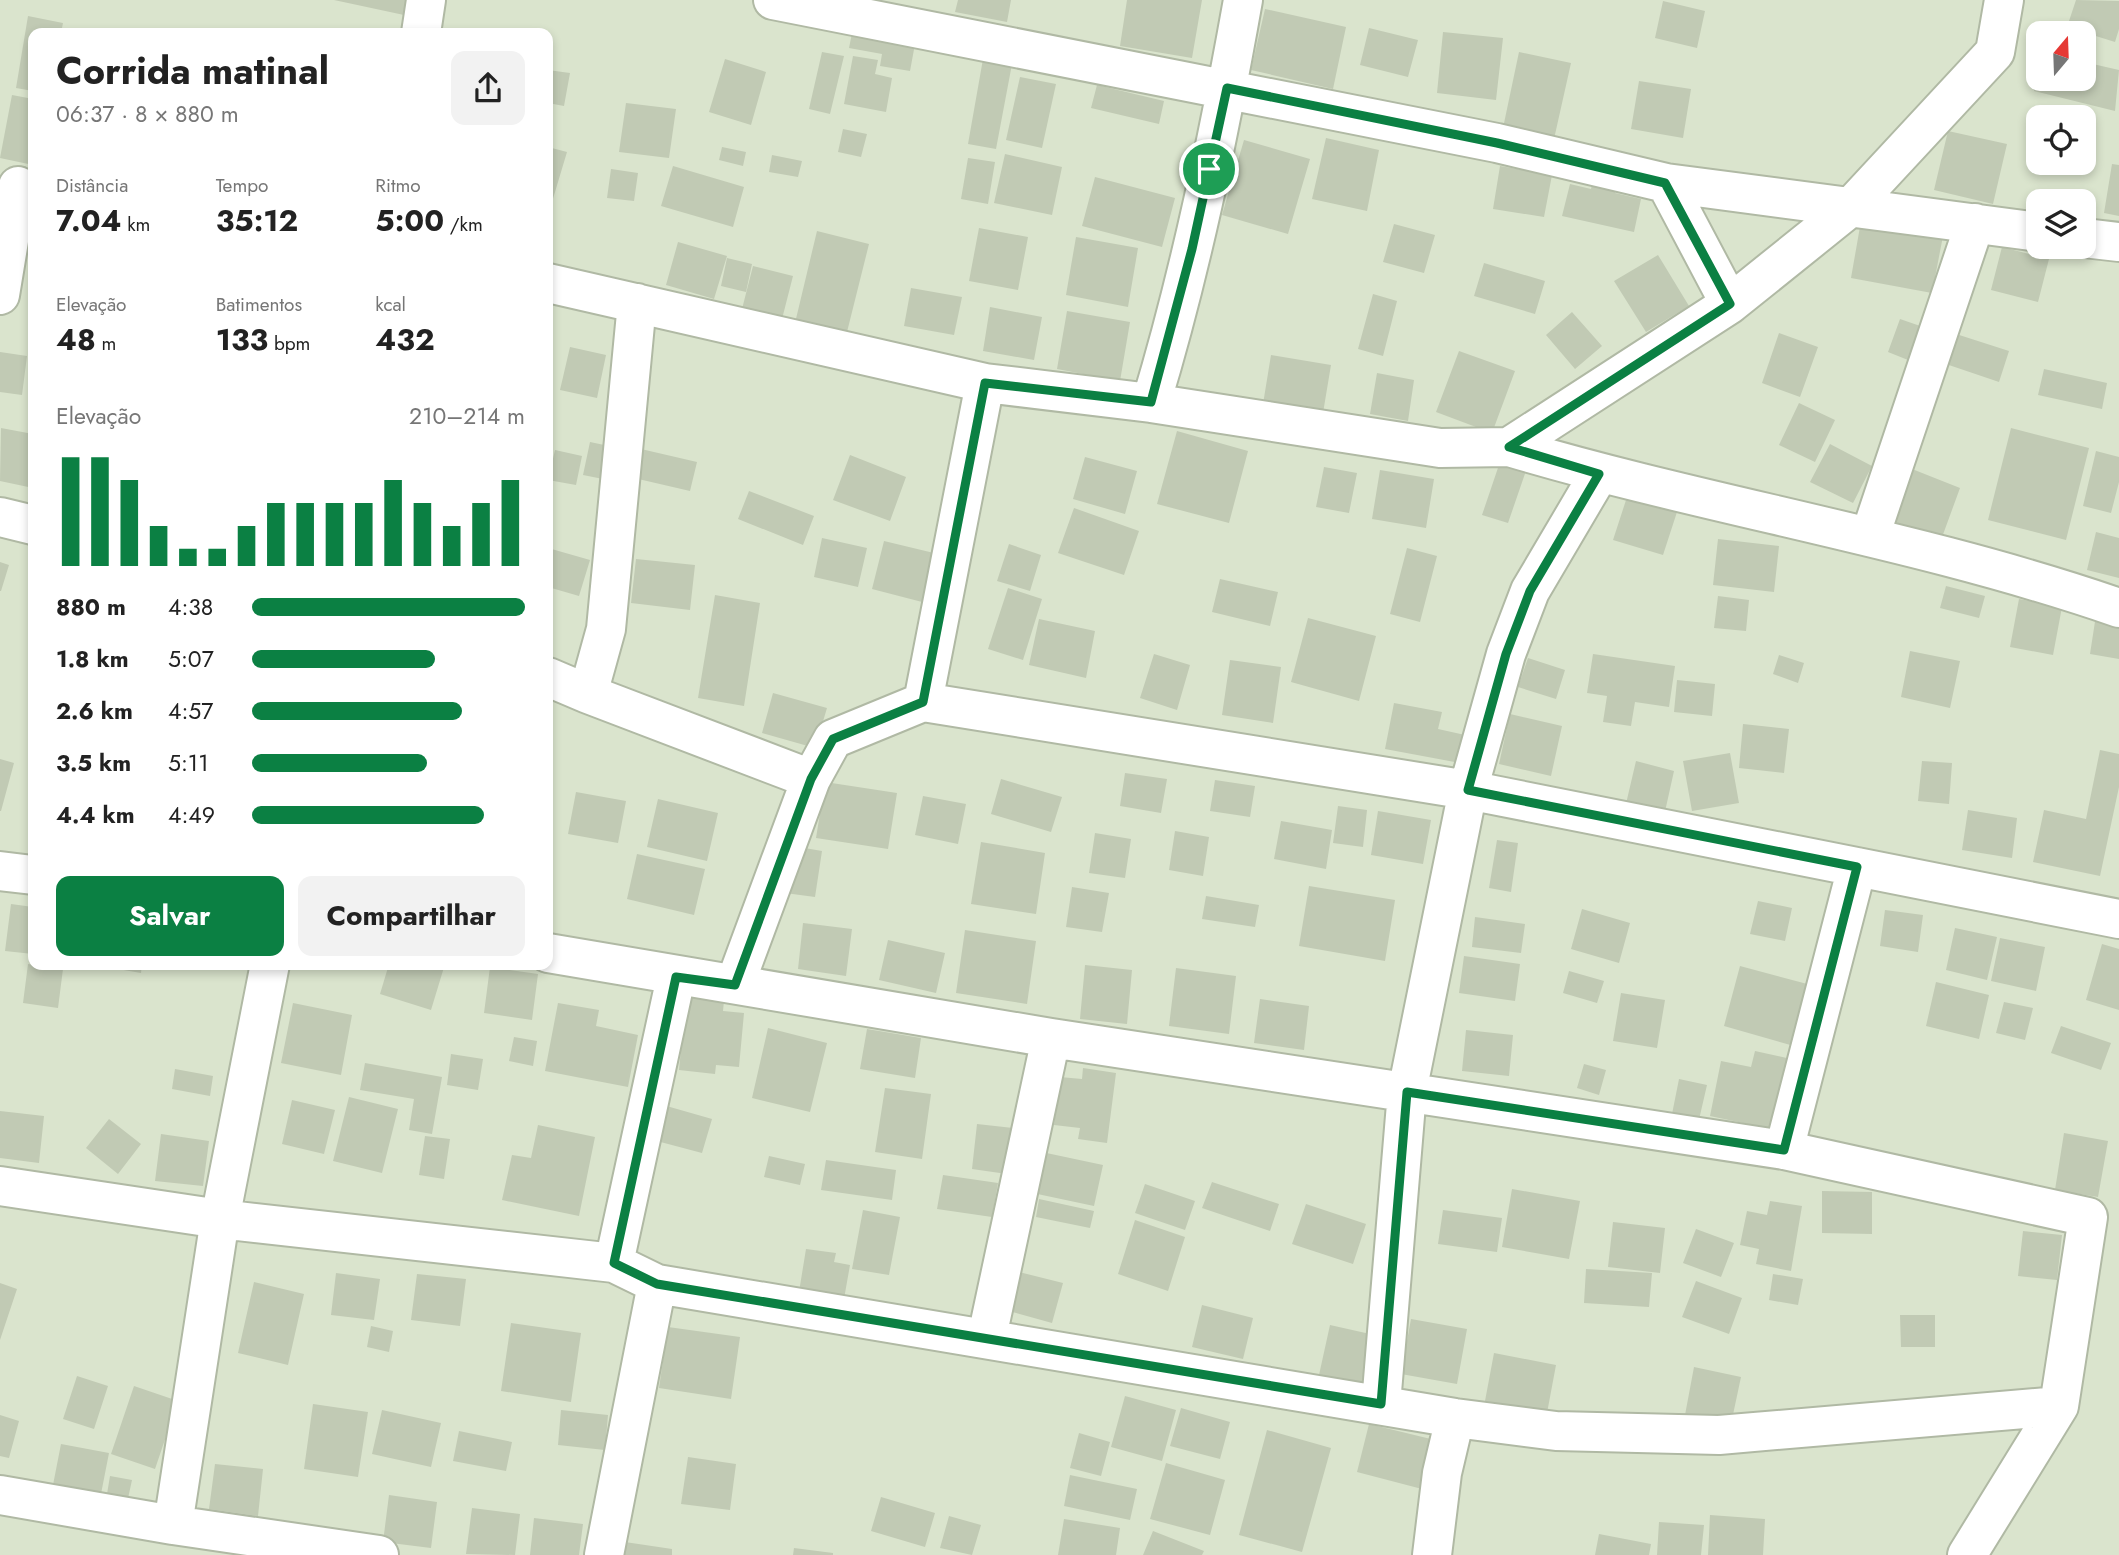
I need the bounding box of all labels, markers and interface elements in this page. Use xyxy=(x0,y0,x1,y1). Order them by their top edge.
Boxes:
north arrow xyxy=(2026,21,2096,91)
map controls xyxy=(2026,21,2096,259)
text: Corrida matinal xyxy=(56,43,329,98)
button: share xyxy=(451,51,525,125)
text: 06:37 · 8 × 880 m xyxy=(56,97,239,131)
button: locate xyxy=(2026,105,2096,175)
pin xyxy=(1179,139,1239,199)
icon: arrive xyxy=(1190,150,1228,188)
text: Distância xyxy=(56,172,128,199)
text: Tempo xyxy=(216,172,268,199)
text: Ritmo xyxy=(375,172,421,199)
button: layers xyxy=(2026,189,2096,259)
text: 7.04 xyxy=(56,199,122,242)
text: 35:12 xyxy=(216,199,298,242)
text: 5:00 xyxy=(375,199,444,242)
text: km xyxy=(122,211,150,238)
text: /km xyxy=(444,211,483,238)
text: Elevação xyxy=(56,291,127,318)
text: Batimentos xyxy=(216,291,302,318)
text: kcal xyxy=(375,291,406,318)
text: 48 xyxy=(56,318,96,361)
text: 133 xyxy=(216,318,268,361)
text: 432 xyxy=(375,318,435,361)
text: m xyxy=(96,330,116,357)
text: bpm xyxy=(268,330,310,357)
text: Elevação xyxy=(56,399,141,433)
text: 210–214 m xyxy=(409,399,525,433)
text: 880 m xyxy=(56,590,126,624)
text: 4:38 xyxy=(168,590,213,624)
text: 1.8 km xyxy=(56,642,129,676)
text: 5:07 xyxy=(168,642,214,676)
text: 2.6 km xyxy=(56,694,133,728)
text: 4:57 xyxy=(168,694,213,728)
text: 3.5 km xyxy=(56,746,131,780)
text: 5:11 xyxy=(168,746,209,780)
text: 4.4 km xyxy=(56,798,135,832)
text: 4:49 xyxy=(168,798,215,832)
button: Salvar xyxy=(56,876,284,956)
button: Compartilhar xyxy=(298,876,525,956)

